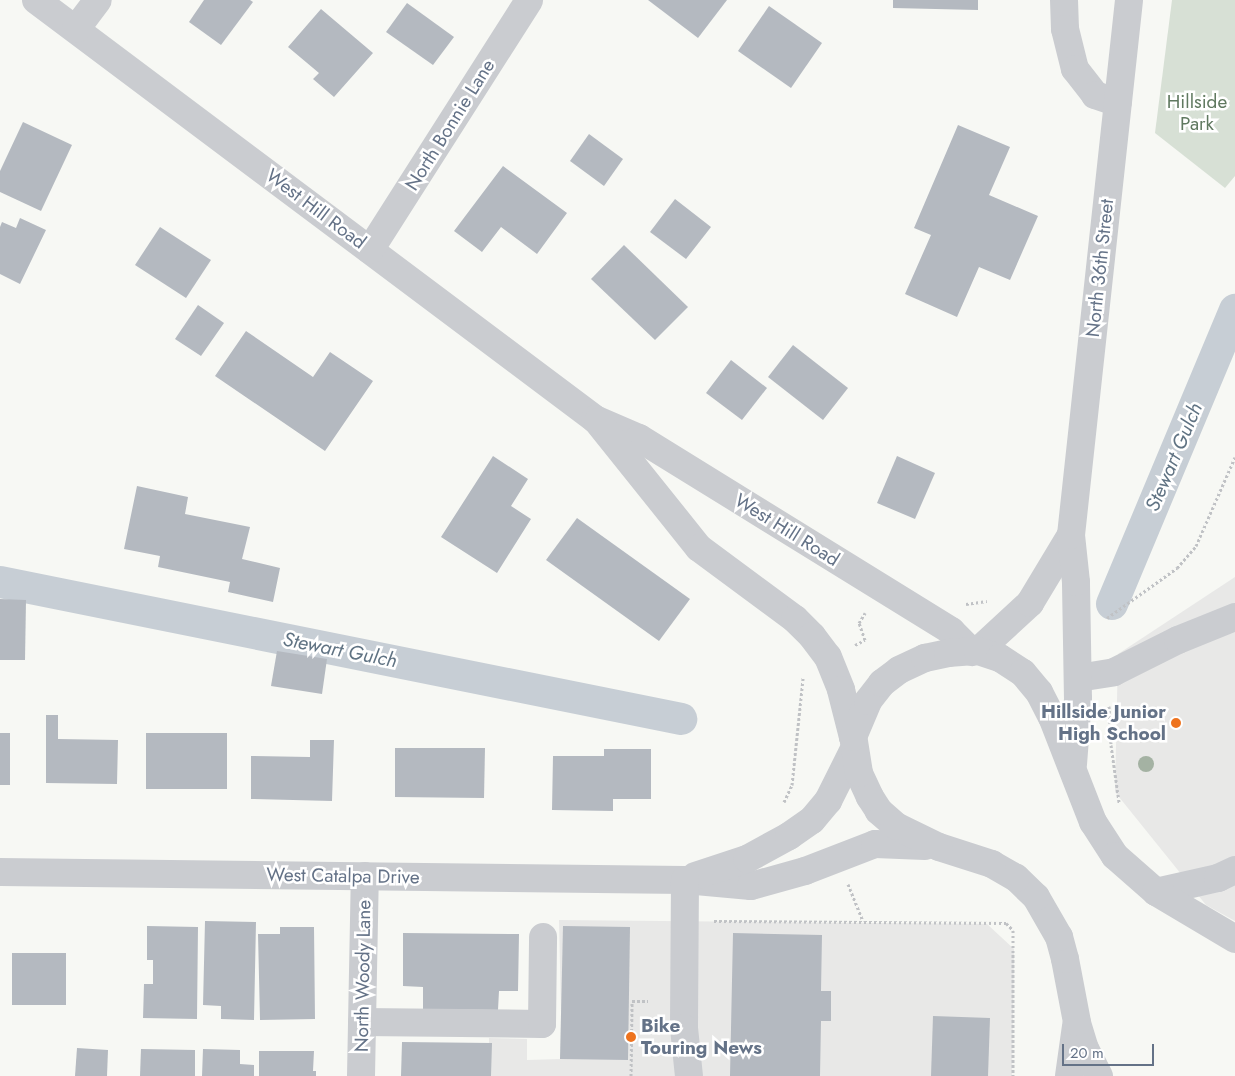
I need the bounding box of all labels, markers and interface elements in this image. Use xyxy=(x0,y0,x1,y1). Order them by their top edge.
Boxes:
street label: North Bonnie Lane xyxy=(400,55,500,195)
park label: Hillside Park xyxy=(1167,91,1227,135)
street label: West Hill Road xyxy=(262,164,370,254)
street label: North 36th Street xyxy=(1081,198,1119,338)
water label: Stewart Gulch xyxy=(1140,399,1208,515)
street label: West Hill Road xyxy=(731,489,843,571)
water label: Stewart Gulch xyxy=(281,627,399,673)
place label: Hillside Junior High School xyxy=(1041,701,1166,745)
marker: Hillside Junior High School xyxy=(1170,717,1182,729)
street label: West Catalpa Drive xyxy=(266,863,420,889)
street label: North Woody Lane xyxy=(350,900,376,1052)
place label: Bike Touring News xyxy=(641,1015,762,1059)
marker: Bike Touring News xyxy=(625,1031,637,1043)
scale bar xyxy=(1065,1034,1158,1066)
text: 20 m xyxy=(1070,1042,1104,1064)

